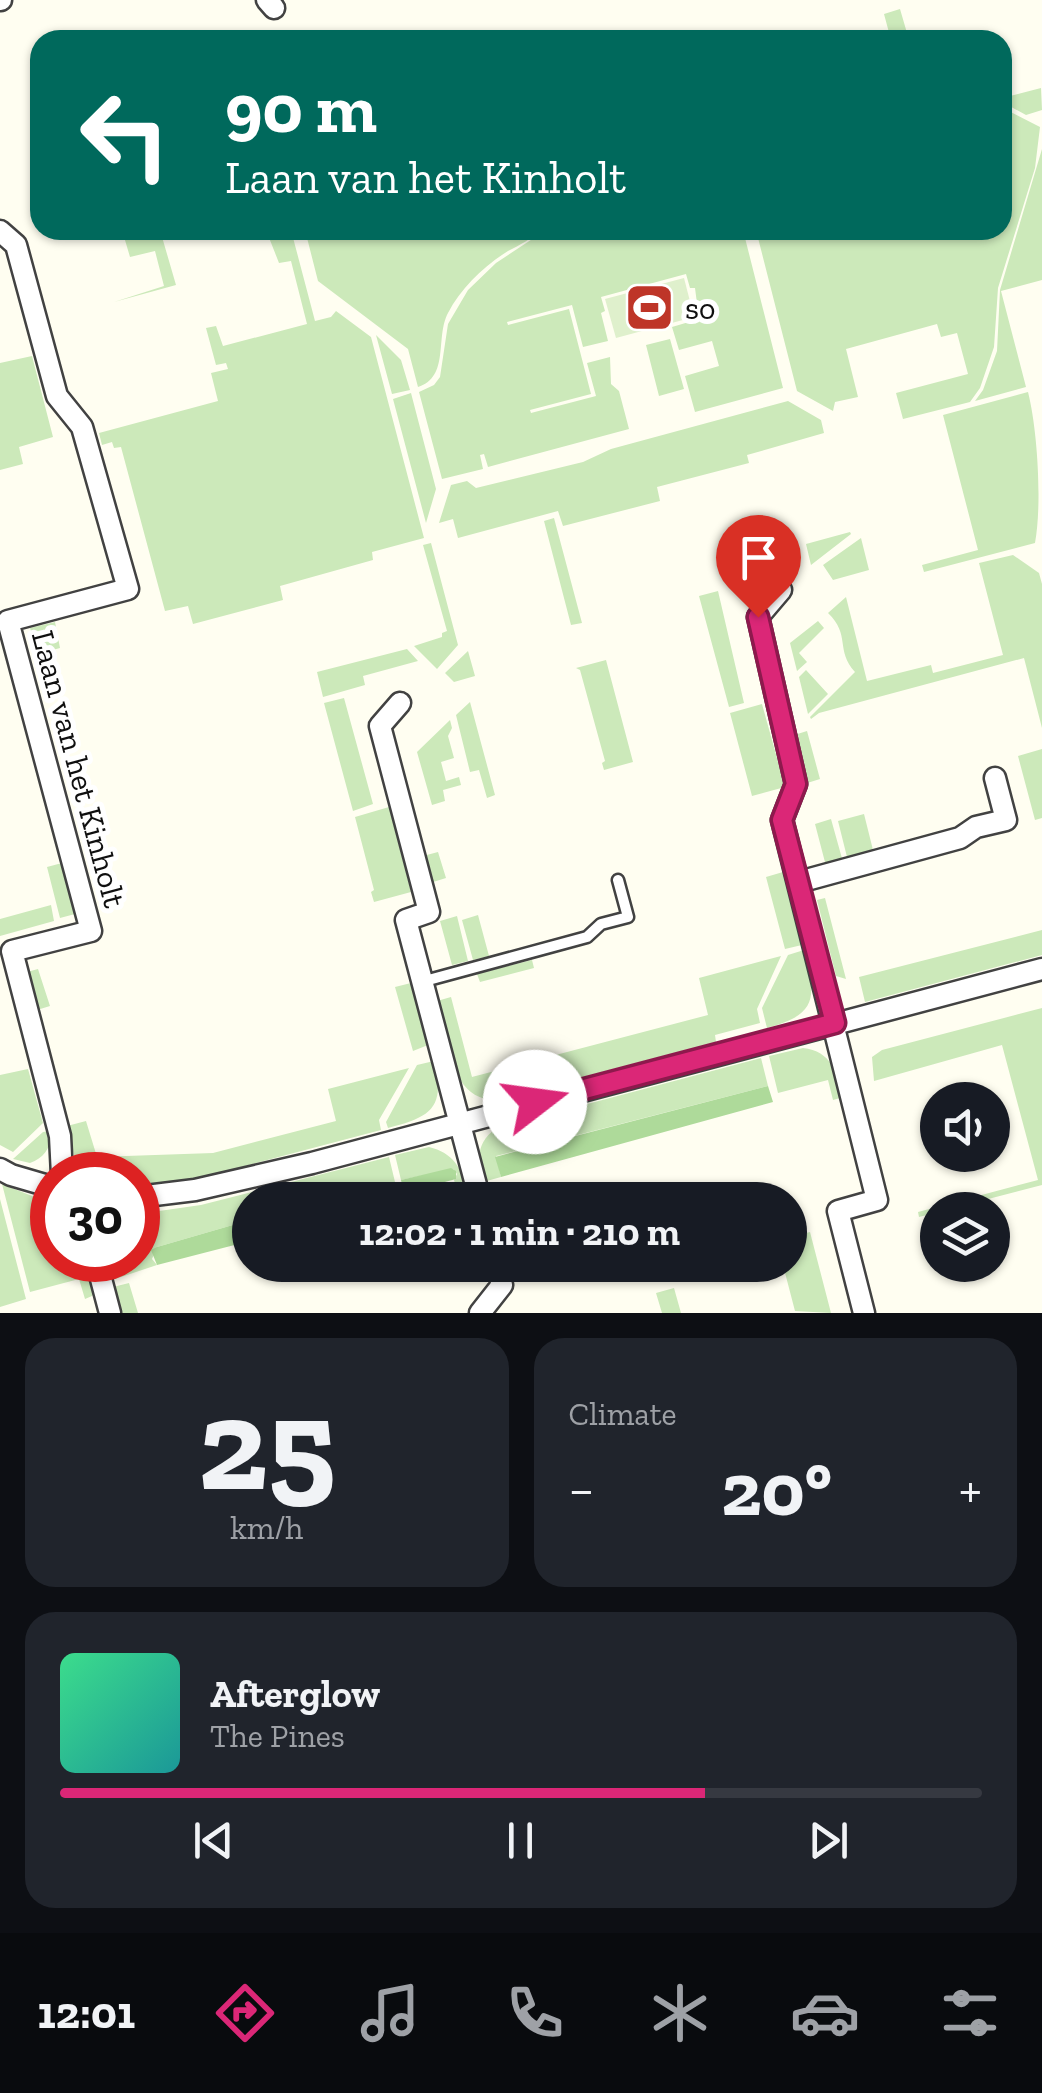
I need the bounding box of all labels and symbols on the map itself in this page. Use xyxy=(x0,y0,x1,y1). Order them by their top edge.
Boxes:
sports icon: so xyxy=(624,282,676,334)
place label: so xyxy=(685,289,715,327)
pin xyxy=(716,515,801,618)
street label: Laan van het Kinholt xyxy=(24,626,134,912)
position arrow xyxy=(483,1050,587,1154)
speed limit sign: 30 xyxy=(30,1152,160,1282)

